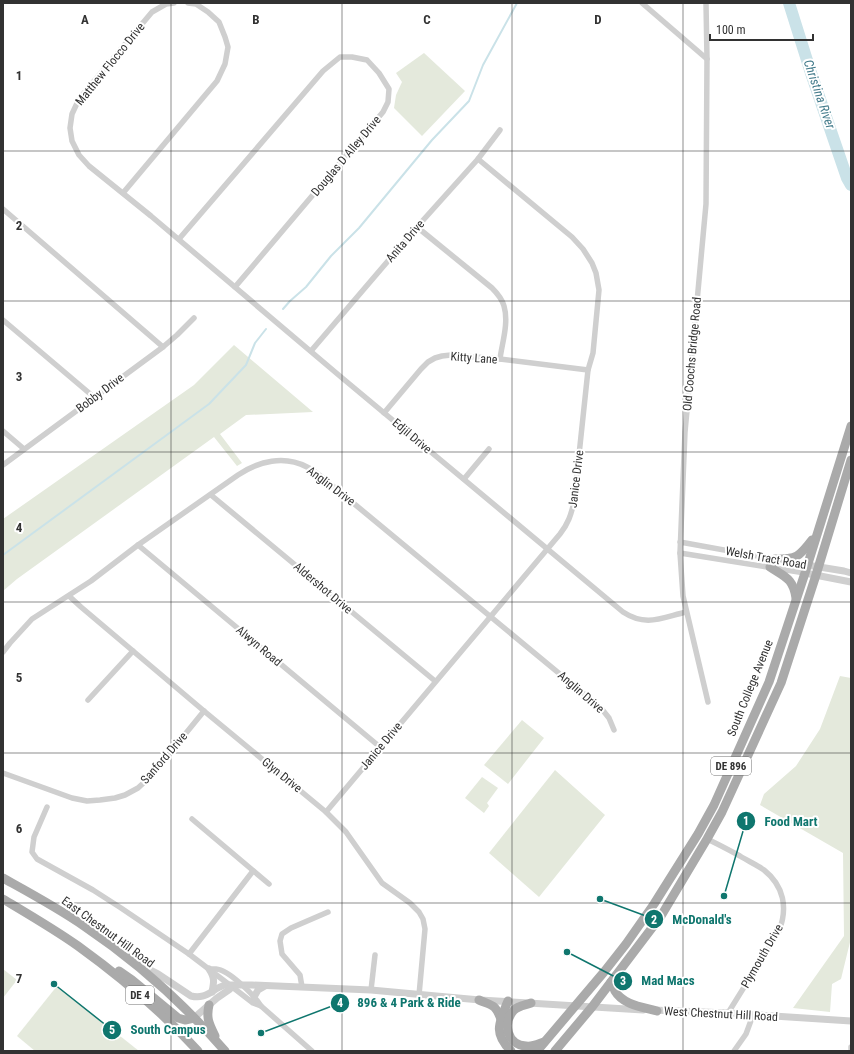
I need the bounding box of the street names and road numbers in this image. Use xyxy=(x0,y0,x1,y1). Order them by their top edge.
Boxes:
street label: Matthew Flocco Drive xyxy=(72,20,148,108)
street label: Douglas D Alley Drive xyxy=(308,113,384,199)
street label: Anita Drive xyxy=(383,217,427,265)
street label: Old Coochs Bridge Road xyxy=(680,296,704,412)
street label: Kitty Lane xyxy=(450,349,498,367)
street label: Bobby Drive xyxy=(73,370,127,415)
street label: Edjil Drive xyxy=(390,416,435,457)
street label: Janice Drive xyxy=(566,449,587,509)
street label: Anglin Drive xyxy=(304,463,358,509)
street label: Welsh Tract Road xyxy=(724,544,808,572)
street label: Aldershot Drive xyxy=(291,559,356,617)
street label: Alwyn Road xyxy=(233,623,285,669)
street label: South College Avenue xyxy=(724,637,776,738)
street label: Anglin Drive xyxy=(555,668,607,716)
street label: Janice Drive xyxy=(357,719,405,773)
street label: Sanford Drive xyxy=(138,729,190,787)
street label: Glyn Drive xyxy=(259,755,305,796)
road number: DE 896 xyxy=(711,757,751,775)
street label: East Chestnut Hill Road xyxy=(59,894,157,970)
street label: Plymouth Drive xyxy=(738,921,786,990)
road number: DE 4 xyxy=(126,986,154,1004)
street label: West Chestnut Hill Road xyxy=(664,1004,778,1024)

